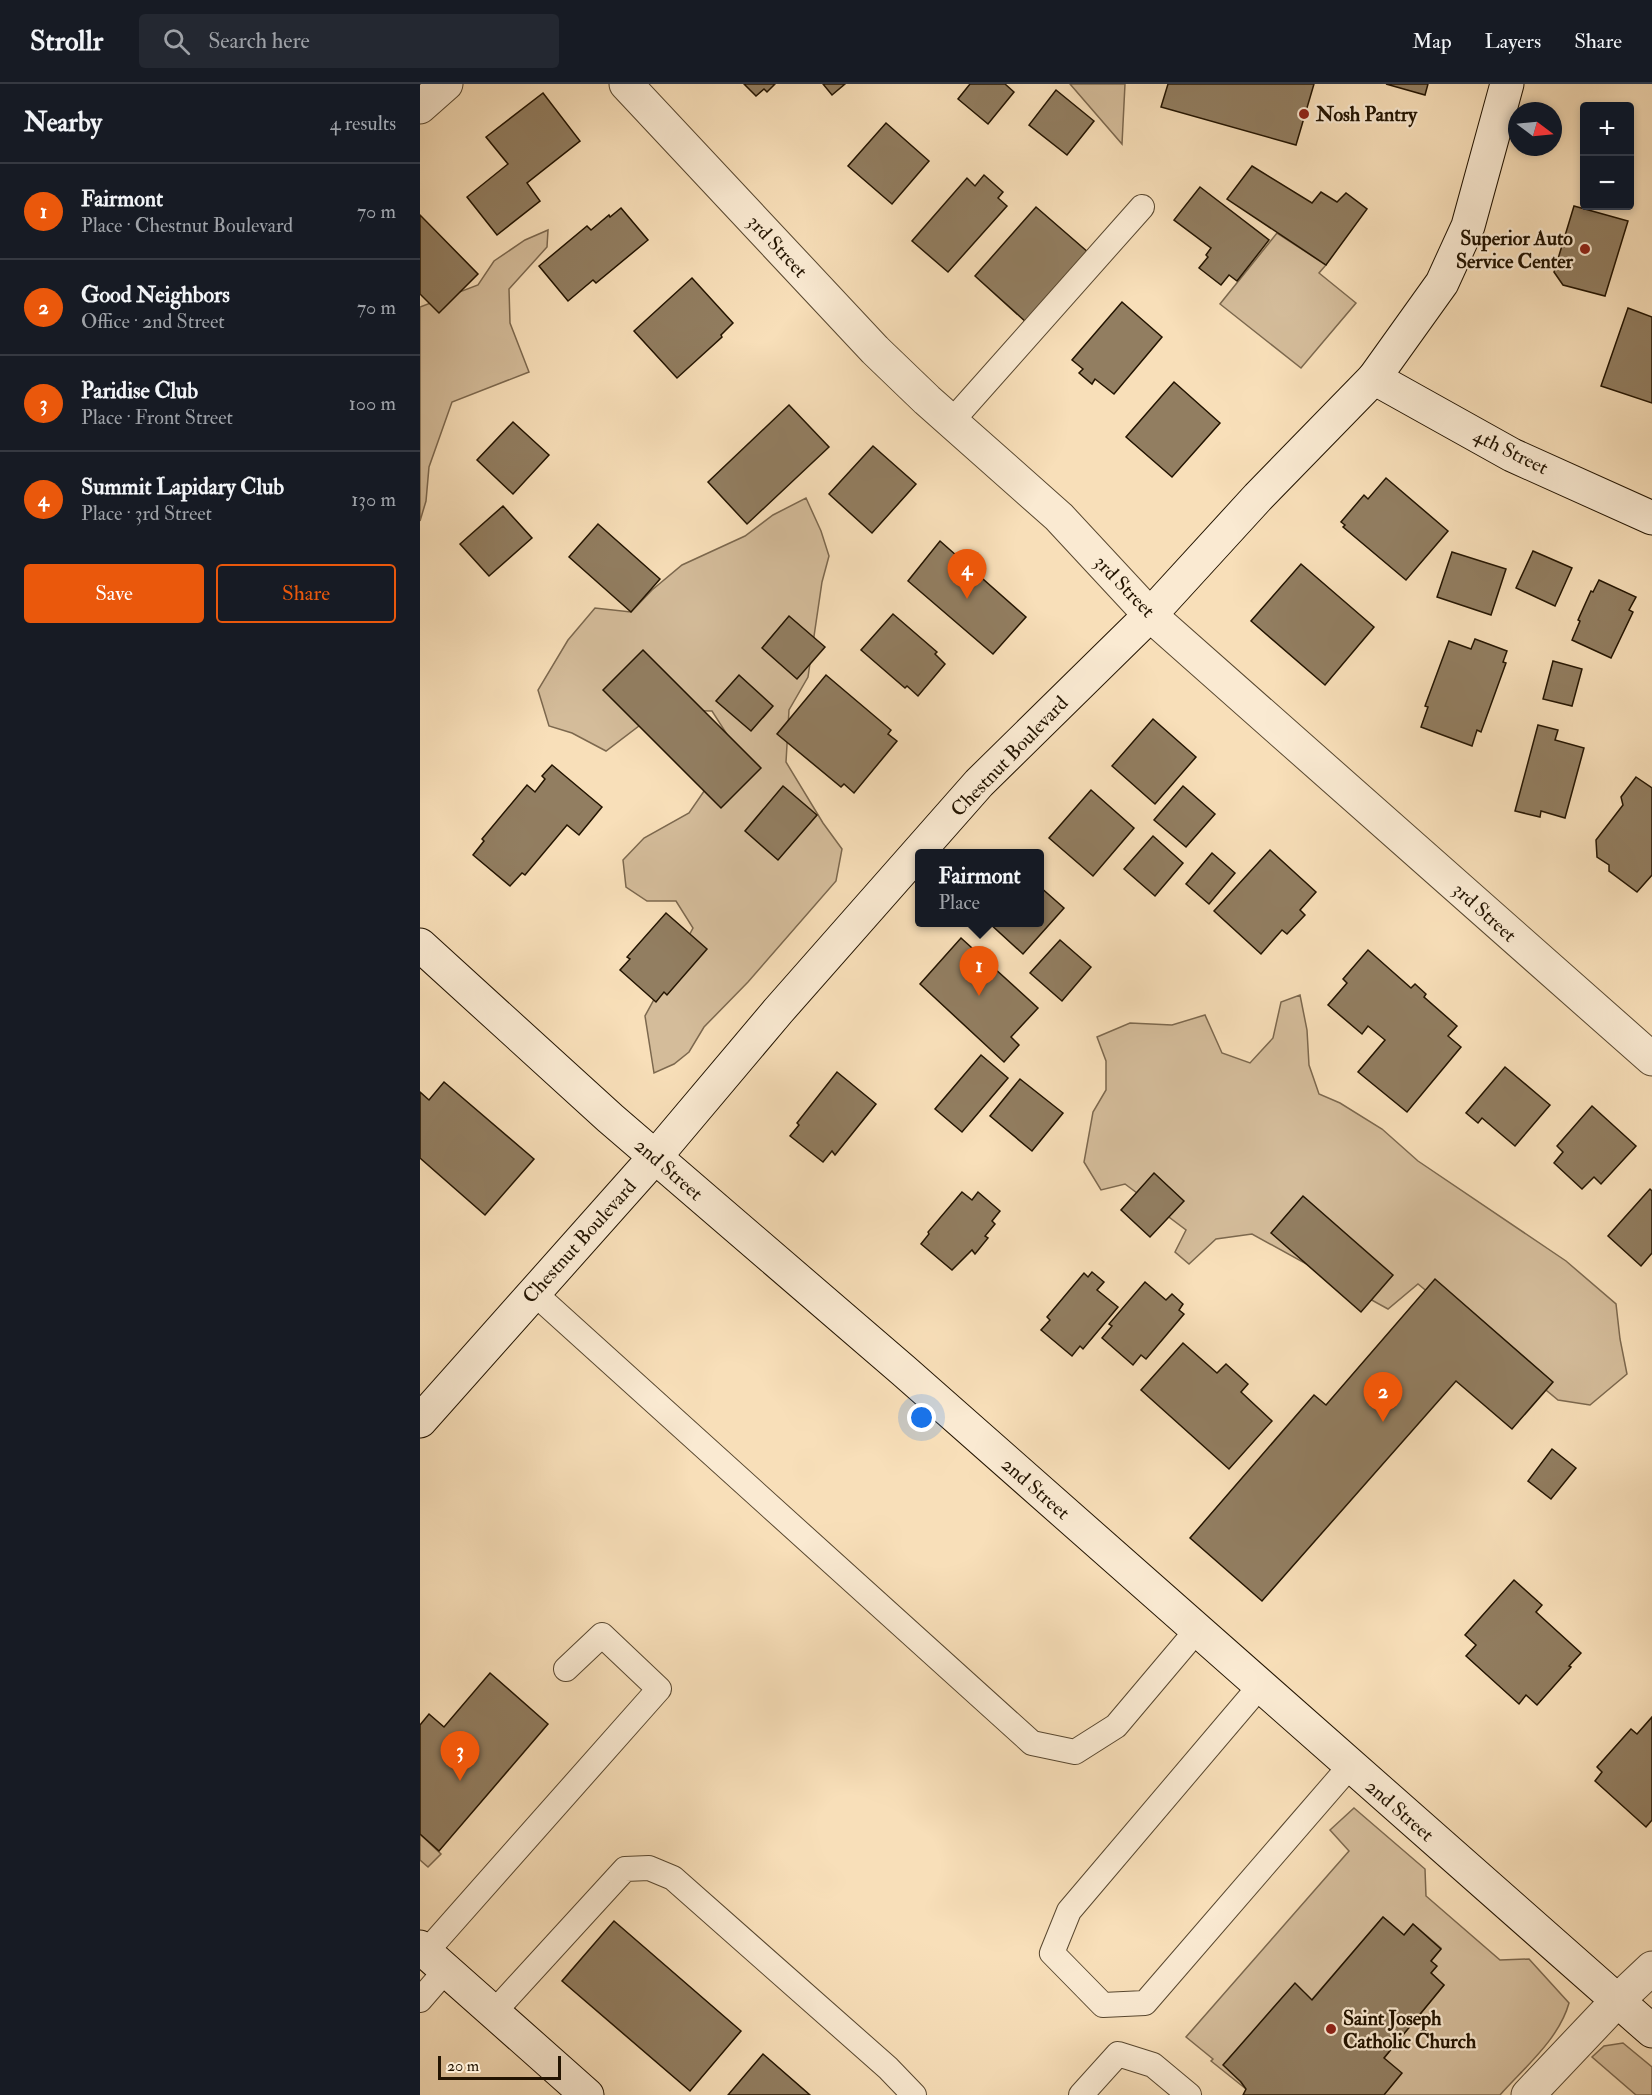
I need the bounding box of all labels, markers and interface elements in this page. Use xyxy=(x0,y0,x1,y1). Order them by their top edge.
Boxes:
search box xyxy=(139,14,559,68)
text: Strollr xyxy=(30,24,103,59)
icon: search xyxy=(160,25,193,58)
text: Search here xyxy=(208,27,310,55)
text: Map xyxy=(1412,28,1452,55)
text: Layers xyxy=(1485,28,1541,55)
text: Share xyxy=(1574,28,1622,55)
place label: Nosh Pantry xyxy=(1315,102,1418,128)
north arrow xyxy=(1508,102,1562,156)
map controls xyxy=(1580,102,1634,210)
button: + xyxy=(1580,102,1634,156)
text: Nearby xyxy=(24,107,102,139)
marker: Nosh Pantry xyxy=(1297,107,1311,121)
text: 4 results xyxy=(330,111,396,136)
button: − xyxy=(1580,156,1634,210)
text: Fairmont xyxy=(81,185,163,213)
text: 1 xyxy=(40,199,47,224)
text: 70 m xyxy=(357,199,396,224)
street label: 3rd Street xyxy=(742,210,813,283)
text: Place · Chestnut Boulevard xyxy=(81,213,293,238)
place label: Superior Auto Service Center xyxy=(1456,226,1574,274)
marker: Superior Auto Service Center xyxy=(1578,242,1592,256)
text: Good Neighbors xyxy=(81,281,230,309)
text: 2 xyxy=(38,295,49,320)
text: 70 m xyxy=(357,295,396,320)
text: Office · 2nd Street xyxy=(81,309,225,334)
text: Paridise Club xyxy=(81,377,198,405)
text: 3 xyxy=(40,391,47,416)
text: 100 m xyxy=(349,391,396,416)
text: Place · Front Street xyxy=(81,405,233,430)
street label: 4th Street xyxy=(1469,423,1553,480)
text: Summit Lapidary Club xyxy=(81,473,284,501)
text: 4 xyxy=(38,487,49,512)
text: 130 m xyxy=(351,487,396,512)
text: Place · 3rd Street xyxy=(81,501,212,526)
pin: 4 xyxy=(948,550,986,599)
street label: 3rd Street xyxy=(1089,550,1161,623)
button: Save xyxy=(24,564,204,623)
button: Share xyxy=(216,564,396,623)
street label: Chestnut Boulevard xyxy=(945,691,1073,822)
popup xyxy=(915,849,1044,927)
text: Fairmont xyxy=(938,862,1021,890)
street label: 3rd Street xyxy=(1448,877,1522,948)
text: Place xyxy=(938,890,980,915)
pin: 1 xyxy=(960,946,998,996)
street label: 2nd Street xyxy=(629,1133,708,1206)
street label: Chestnut Boulevard xyxy=(517,1174,642,1309)
pin: 2 xyxy=(1364,1372,1402,1422)
your location xyxy=(907,1403,936,1432)
street label: 2nd Street xyxy=(996,1452,1075,1525)
pin: 3 xyxy=(440,1732,480,1781)
street label: 2nd Street xyxy=(1360,1774,1439,1847)
place label: Saint Joseph Catholic Church xyxy=(1343,2006,1477,2054)
marker: Saint Joseph Catholic Church xyxy=(1324,2022,1338,2036)
scale bar xyxy=(438,2053,561,2080)
text: 20 m xyxy=(447,2056,479,2076)

